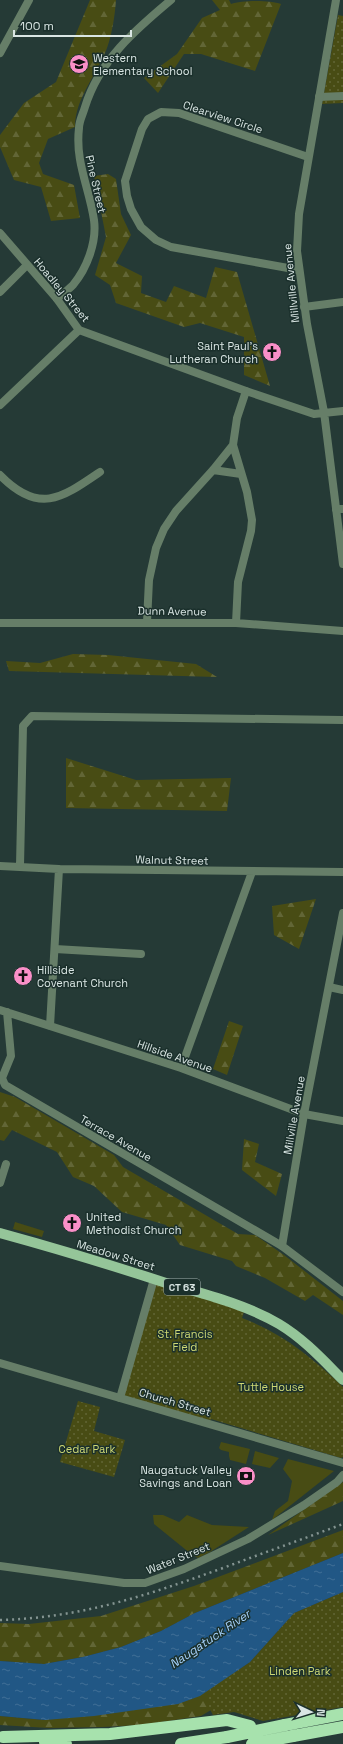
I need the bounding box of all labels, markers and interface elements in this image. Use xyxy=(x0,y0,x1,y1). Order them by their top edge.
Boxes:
scale bar xyxy=(14,12,131,38)
text: 100 m xyxy=(20,18,54,34)
place label: Western Elementary School xyxy=(93,51,192,78)
school or university icon: Western Elementary School xyxy=(68,53,90,75)
street label: Clearview Circle xyxy=(181,98,265,136)
street label: Pine Street xyxy=(83,154,109,214)
street label: Millville Avenue xyxy=(280,243,302,323)
street label: Hoadley Street xyxy=(31,255,93,325)
place label: Saint Paul's Lutheran Church xyxy=(169,339,258,366)
church icon: Saint Paul's Lutheran Church xyxy=(261,341,283,363)
street label: Dunn Avenue xyxy=(137,603,207,619)
street label: Walnut Street xyxy=(135,852,209,868)
place label: Hillside Covenant Church xyxy=(37,963,128,990)
church icon: Hillside Covenant Church xyxy=(12,965,34,987)
street label: Hillside Avenue xyxy=(135,1037,215,1075)
street label: Millville Avenue xyxy=(280,1075,308,1155)
street label: Terrace Avenue xyxy=(78,1112,154,1164)
place label: United Methodist Church xyxy=(86,1210,181,1237)
church icon: United Methodist Church xyxy=(61,1212,83,1234)
street label: Meadow Street xyxy=(75,1236,157,1274)
road number: CT 63 xyxy=(164,1279,200,1295)
park label: St. Francis Field xyxy=(157,1327,213,1354)
park label: Tuttle House xyxy=(238,1380,304,1394)
street label: Church Street xyxy=(137,1385,213,1419)
park label: Cedar Park xyxy=(59,1442,115,1456)
place label: Naugatuck Valley Savings and Loan xyxy=(139,1463,232,1490)
bank icon: Naugatuck Valley Savings and Loan xyxy=(235,1465,257,1487)
street label: Water Street xyxy=(144,1539,212,1577)
water label: Naugatuck River xyxy=(166,1605,255,1672)
park label: Linden Park xyxy=(269,1664,331,1678)
north arrow xyxy=(291,1692,331,1732)
text: N xyxy=(314,1709,328,1717)

